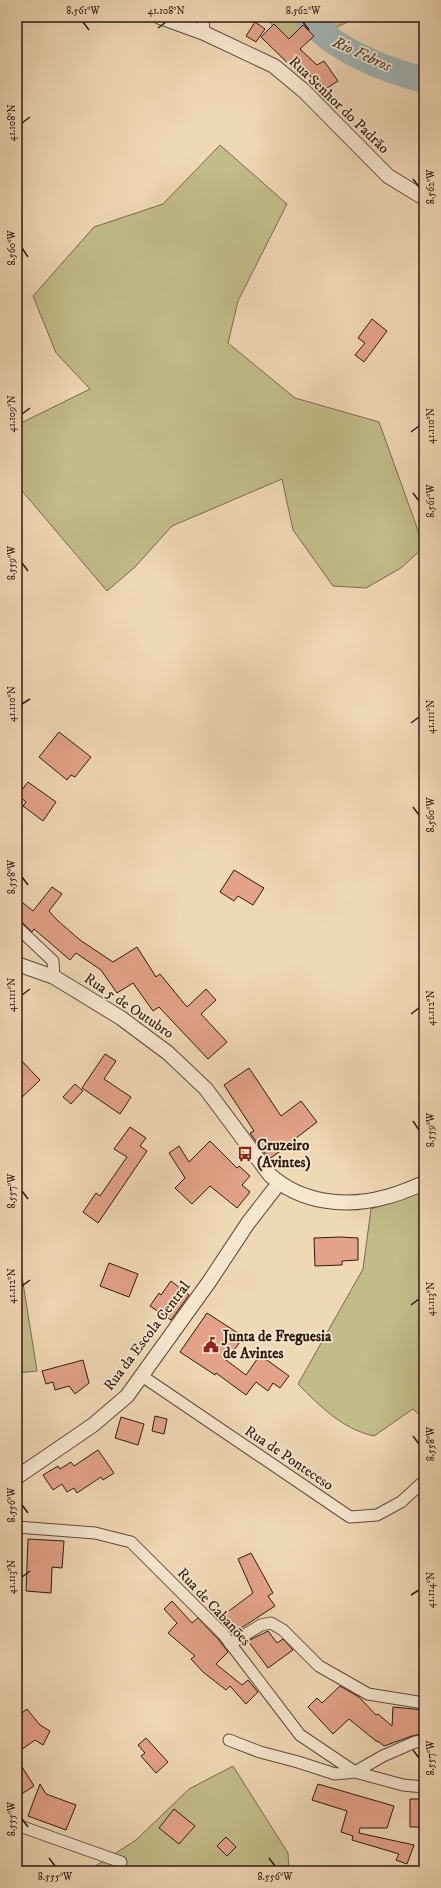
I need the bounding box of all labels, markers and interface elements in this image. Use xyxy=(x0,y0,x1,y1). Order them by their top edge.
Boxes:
text: 8.561°W xyxy=(66,5,101,17)
text: 41.108°N xyxy=(147,5,185,17)
text: 8.562°W xyxy=(286,5,321,17)
water label: Rio Febros xyxy=(329,31,395,77)
street label: Rua Senhor do Padrão xyxy=(285,52,393,158)
text: 41.108°N xyxy=(6,104,18,142)
text: 8.562°W xyxy=(425,169,437,204)
text: 8.560°W xyxy=(6,230,18,266)
text: 41.109°N xyxy=(6,395,18,433)
text: 41.110°N xyxy=(425,408,437,444)
text: 8.561°W xyxy=(425,483,437,518)
text: 8.559°W xyxy=(6,545,18,580)
text: 41.110°N xyxy=(6,686,18,722)
text: 41.111°N xyxy=(425,700,437,734)
text: 8.560°W xyxy=(425,797,437,833)
text: 8.558°W xyxy=(6,859,18,894)
street label: Rua 5 de Outubro xyxy=(81,969,177,1043)
text: 41.111°N xyxy=(6,978,18,1012)
text: 41.112°N xyxy=(425,990,437,1026)
text: 8.559°W xyxy=(425,1112,437,1147)
place label: Cruzeiro (Avintes) xyxy=(257,1136,311,1172)
bus stop icon: Cruzeiro (Avintes) xyxy=(236,1145,254,1163)
text: 8.557°W xyxy=(6,1173,18,1208)
text: 41.112°N xyxy=(6,1268,18,1304)
street label: Rua da Escola Central xyxy=(100,1277,195,1395)
text: 41.113°N xyxy=(425,1282,437,1316)
place label: Junta de Freguesia de Avintes xyxy=(221,1327,332,1363)
public building icon: Junta de Freguesia de Avintes xyxy=(202,1336,220,1354)
street label: Rua de Ponteceso xyxy=(241,1421,337,1495)
text: 8.558°W xyxy=(425,1426,437,1461)
text: 8.556°W xyxy=(6,1487,18,1522)
text: 41.113°N xyxy=(6,1560,18,1594)
street label: Rua de Cabanões xyxy=(173,1564,255,1650)
text: 41.114°N xyxy=(425,1572,437,1608)
text: 8.557°W xyxy=(425,1740,437,1775)
text: 8.555°W xyxy=(6,1801,18,1836)
text: 8.555°W xyxy=(38,1871,73,1883)
text: 8.556°W xyxy=(258,1871,293,1883)

